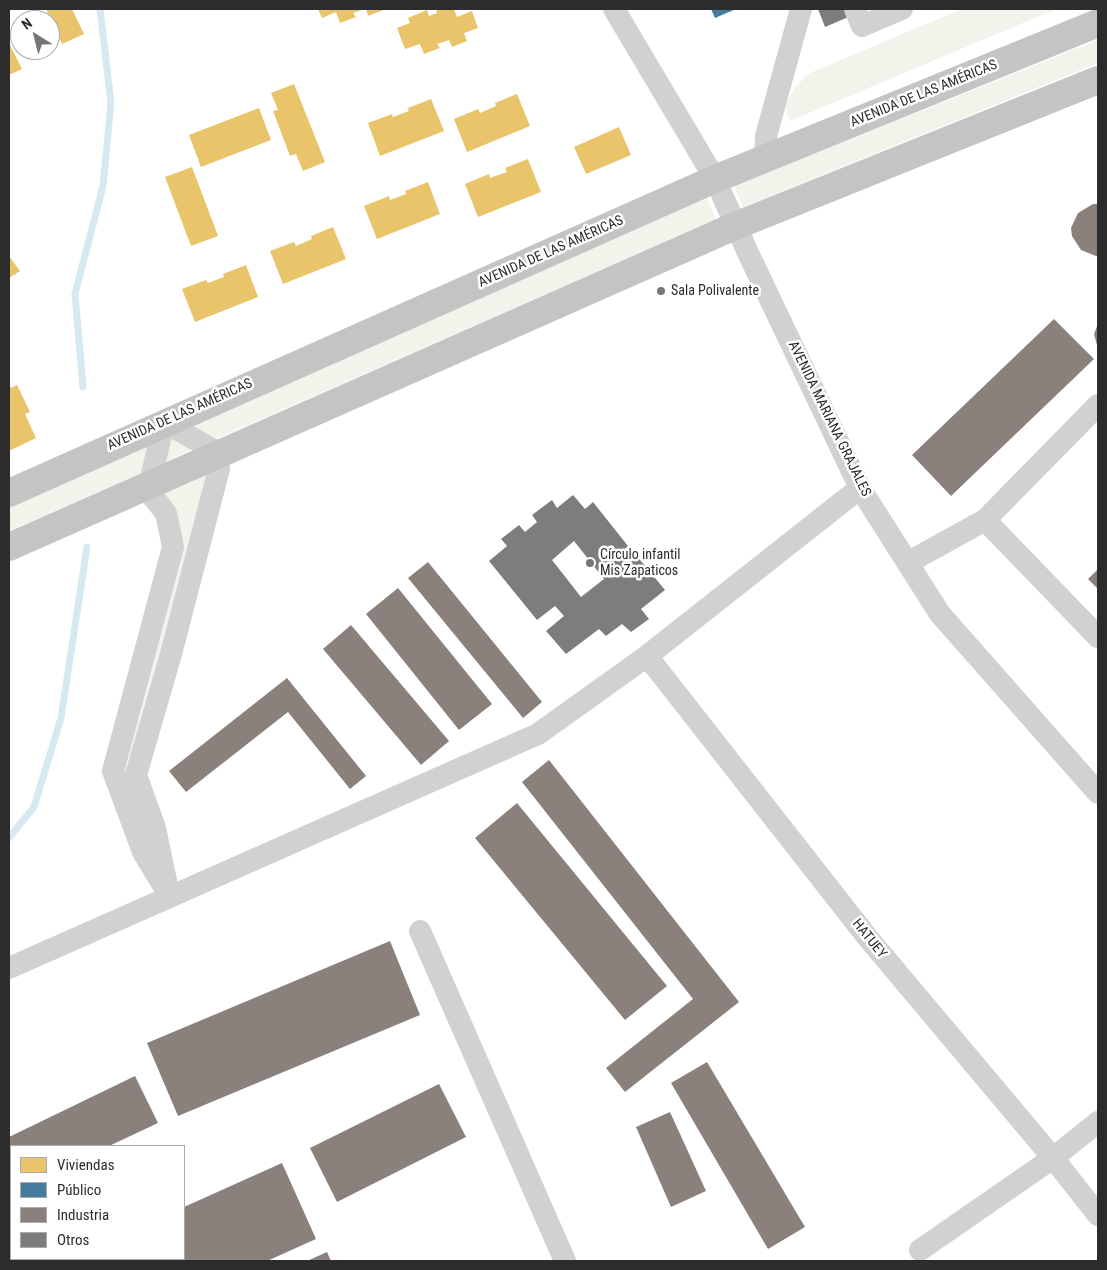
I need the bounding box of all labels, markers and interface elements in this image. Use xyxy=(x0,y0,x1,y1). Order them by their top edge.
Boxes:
north arrow xyxy=(10,10,60,60)
text: N xyxy=(19,15,35,33)
street label: AVENIDA DE LAS AMÉRICAS xyxy=(848,57,1000,131)
street label: AVENIDA DE LAS AMÉRICAS xyxy=(476,212,626,292)
place label: Sala Polivalente xyxy=(671,283,759,299)
marker: Sala Polivalente xyxy=(655,285,667,297)
street label: AVENIDA MARIANA GRAJALES xyxy=(784,339,874,499)
street label: AVENIDA DE LAS AMÉRICAS xyxy=(105,375,255,455)
place label: Círculo infantil Mis Zapaticos xyxy=(600,547,681,580)
marker: Círculo infantil Mis Zapaticos xyxy=(584,557,596,569)
street label: HATUEY xyxy=(848,916,890,962)
legend xyxy=(10,1145,185,1260)
text: Viviendas xyxy=(57,1156,114,1174)
text: Público xyxy=(57,1181,101,1199)
text: Industria xyxy=(57,1206,109,1224)
text: Otros xyxy=(57,1231,89,1249)

